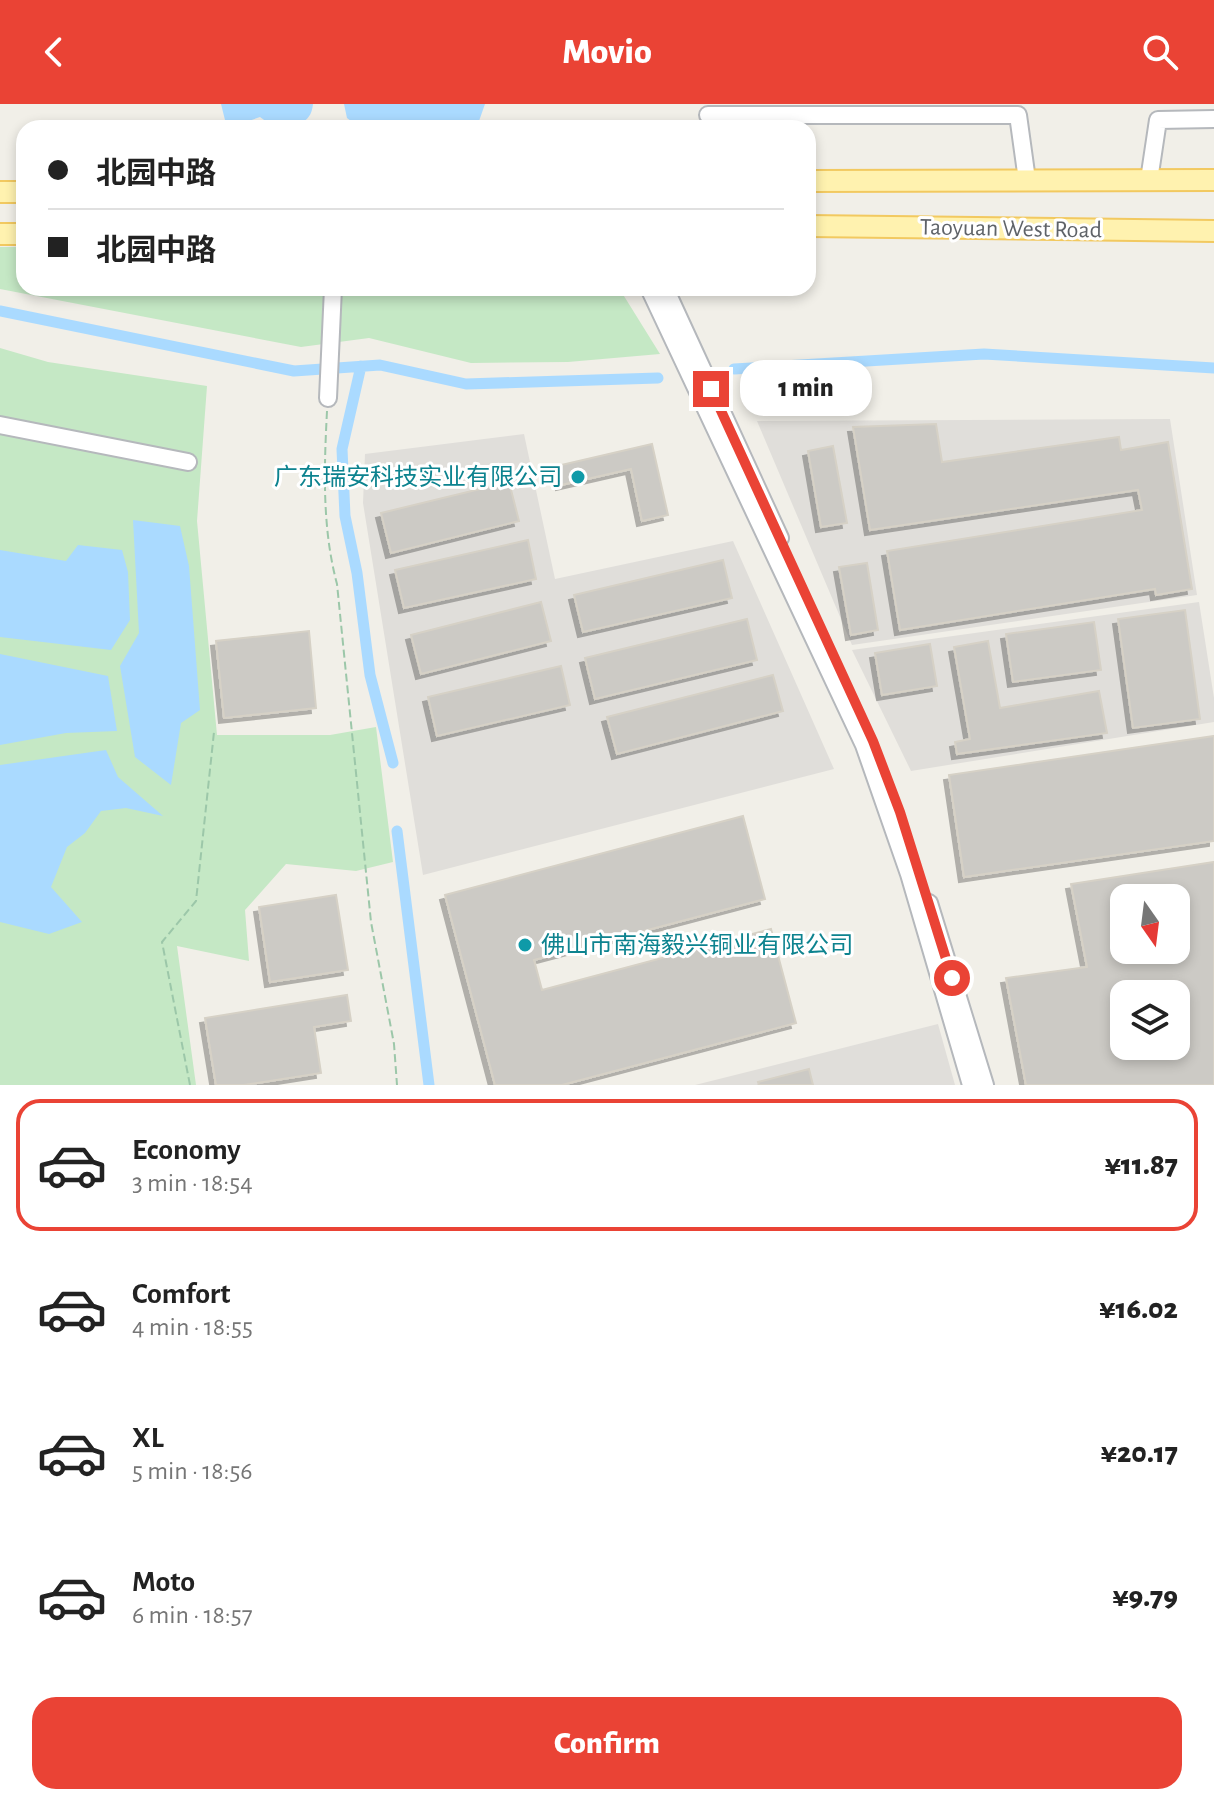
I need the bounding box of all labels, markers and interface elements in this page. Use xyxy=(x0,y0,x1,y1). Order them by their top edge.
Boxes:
icon: back xyxy=(32,30,76,74)
icon: search xyxy=(1138,30,1182,74)
text: Movio xyxy=(562,34,652,70)
text: 北园中路 xyxy=(96,159,216,189)
street label: Taoyuan West Road xyxy=(920,215,1102,243)
text: 北园中路 xyxy=(96,236,216,266)
callout: 1 min xyxy=(739,361,871,417)
route end xyxy=(693,371,729,407)
text: 1 min xyxy=(778,375,834,401)
place label: 广东瑞安科技实业有限公司 xyxy=(274,464,562,490)
marker: 广东瑞安科技实业有限公司 xyxy=(569,468,587,486)
north arrow xyxy=(1110,884,1190,964)
map controls xyxy=(1110,884,1190,1060)
place label: 佛山市南海毅兴铜业有限公司 xyxy=(541,932,853,958)
marker: 佛山市南海毅兴铜业有限公司 xyxy=(516,936,534,954)
route start xyxy=(934,960,970,996)
button: layers xyxy=(1110,980,1190,1060)
icon: car xyxy=(36,1129,108,1201)
text: Economy xyxy=(132,1135,241,1165)
text: ¥11.87 xyxy=(1104,1150,1178,1180)
text: 3 min · 18:54 xyxy=(132,1170,253,1196)
icon: car xyxy=(36,1273,108,1345)
text: Comfort xyxy=(132,1279,231,1309)
text: ¥16.02 xyxy=(1099,1294,1178,1324)
text: 4 min · 18:55 xyxy=(132,1314,253,1340)
icon: car xyxy=(36,1417,108,1489)
text: XL xyxy=(132,1423,164,1453)
text: ¥20.17 xyxy=(1101,1438,1178,1468)
text: 5 min · 18:56 xyxy=(132,1458,253,1484)
icon: car xyxy=(36,1561,108,1633)
text: Moto xyxy=(132,1567,195,1597)
text: ¥9.79 xyxy=(1112,1582,1178,1612)
text: 6 min · 18:57 xyxy=(132,1602,252,1628)
button: Confirm xyxy=(32,1697,1182,1789)

